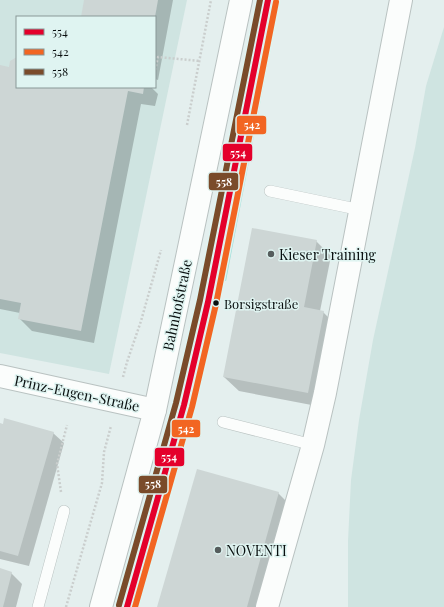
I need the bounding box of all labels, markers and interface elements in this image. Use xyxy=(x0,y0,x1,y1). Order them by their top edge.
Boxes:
legend xyxy=(16,16,156,88)
text: 554 xyxy=(52,23,68,39)
text: 542 xyxy=(52,43,69,59)
text: 558 xyxy=(52,63,68,79)
line badge: 542 xyxy=(236,115,267,135)
text: 542 xyxy=(244,117,261,132)
line badge: 554 xyxy=(222,143,253,162)
text: 554 xyxy=(230,145,246,160)
line badge: 558 xyxy=(208,172,239,191)
text: 558 xyxy=(216,174,232,189)
place label: Kieser Training xyxy=(279,245,376,264)
marker: Kieser Training xyxy=(266,249,276,259)
street label: Bahnhofstraße xyxy=(158,258,196,352)
place label: Borsigstraße xyxy=(224,295,299,312)
marker: Borsigstraße xyxy=(211,298,221,308)
street label: Prinz-Eugen-Straße xyxy=(13,370,141,416)
line badge: 542 xyxy=(171,419,201,438)
text: 542 xyxy=(178,421,195,436)
line badge: 554 xyxy=(154,447,185,467)
text: 554 xyxy=(161,449,177,464)
line badge: 558 xyxy=(138,475,168,494)
text: 558 xyxy=(145,476,161,491)
place label: NOVENTI xyxy=(226,541,287,560)
marker: NOVENTI xyxy=(213,545,223,555)

